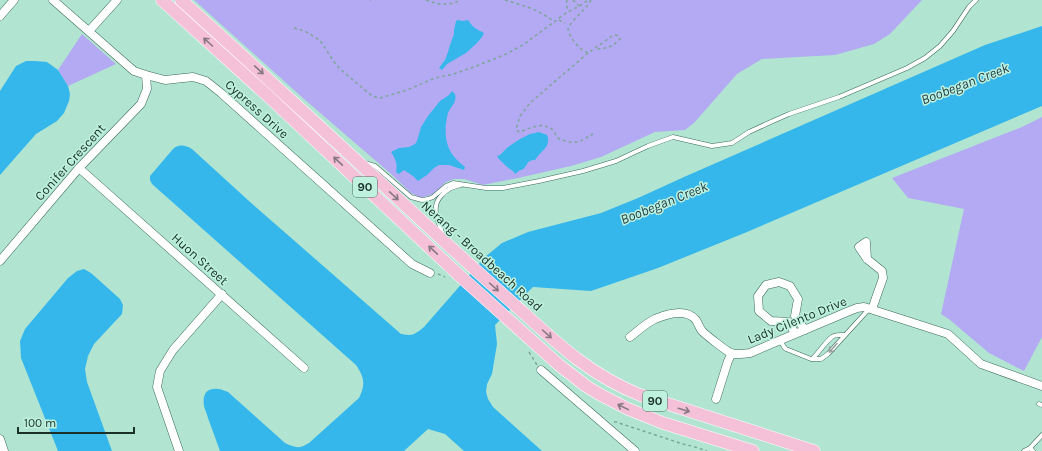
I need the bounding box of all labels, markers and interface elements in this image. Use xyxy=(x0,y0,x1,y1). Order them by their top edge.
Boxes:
one-way arrow xyxy=(203,38,214,47)
water label: Boobegan Creek xyxy=(919,59,1012,109)
one-way arrow xyxy=(254,66,264,75)
street label: Cypress Drive xyxy=(222,77,292,142)
street label: Conifer Crescent xyxy=(32,120,108,203)
one-way arrow xyxy=(333,157,343,166)
road number: 90 xyxy=(353,177,377,197)
water label: Boobegan Creek xyxy=(618,177,711,228)
one-way arrow xyxy=(389,191,399,200)
street label: Nerang - Broadbeach Road xyxy=(419,198,545,314)
street label: Huon Street xyxy=(169,230,231,288)
one-way arrow xyxy=(428,246,438,255)
one-way arrow xyxy=(489,283,500,292)
street label: Lady Cilento Drive xyxy=(745,293,849,347)
one-way arrow xyxy=(542,329,552,339)
one-way arrow xyxy=(829,342,838,353)
road number: 90 xyxy=(643,391,667,411)
one-way arrow xyxy=(618,403,630,410)
one-way arrow xyxy=(677,407,690,414)
scale bar xyxy=(18,409,134,435)
text: 100 m xyxy=(24,416,56,430)

